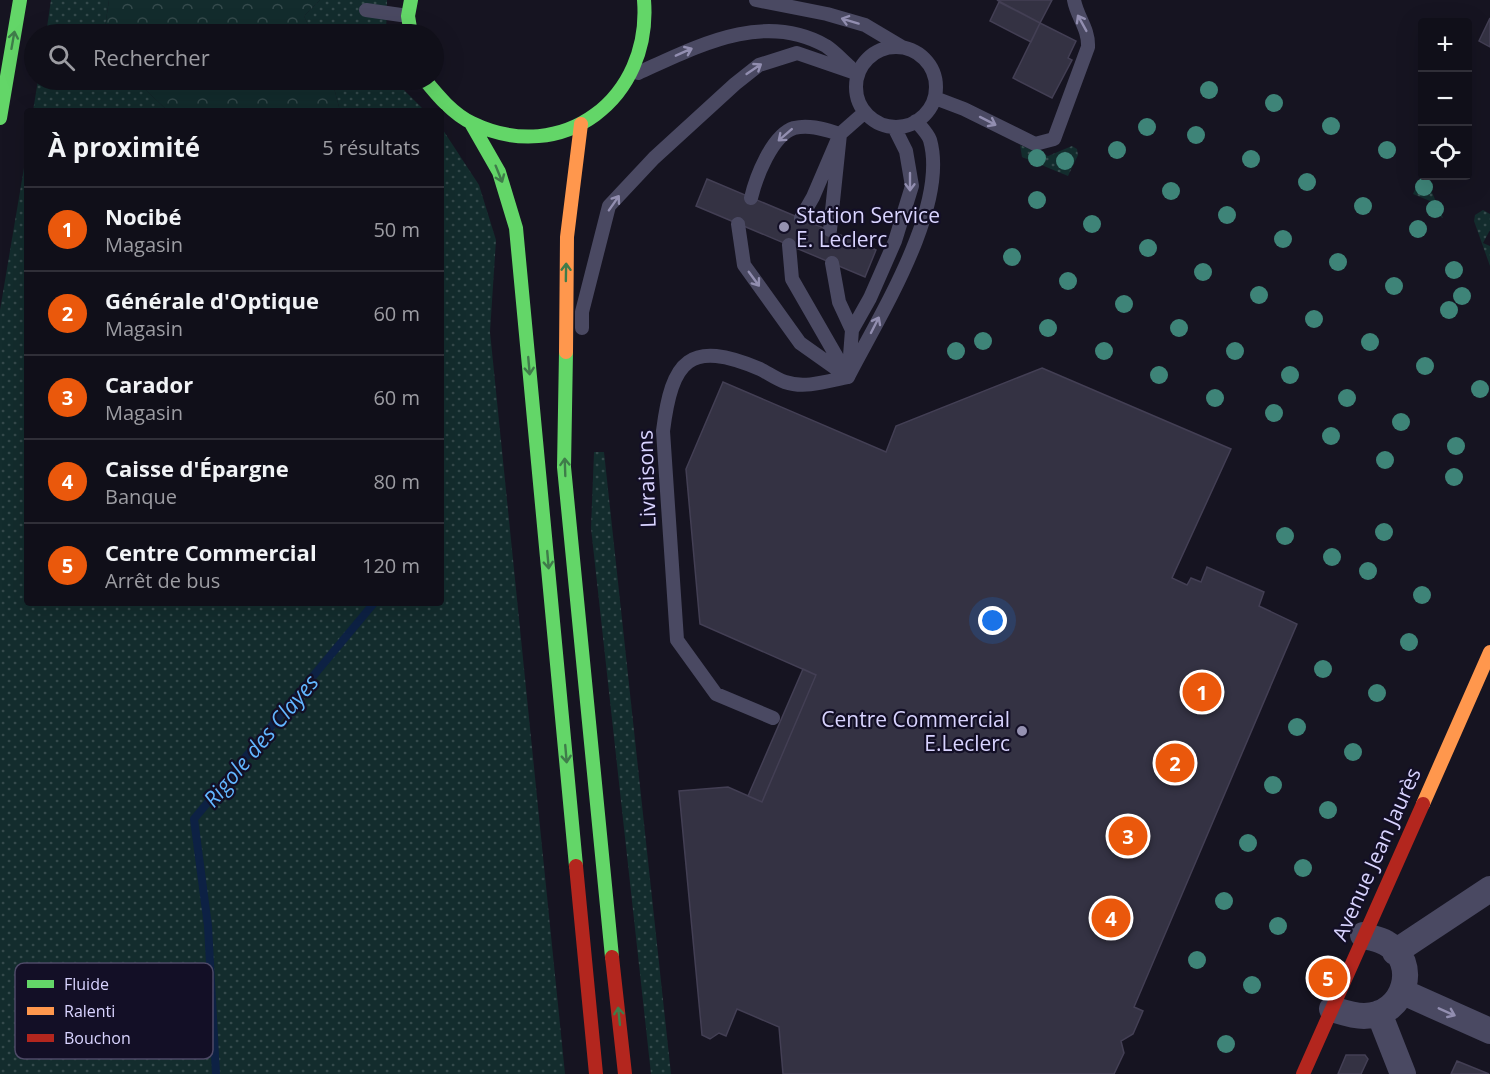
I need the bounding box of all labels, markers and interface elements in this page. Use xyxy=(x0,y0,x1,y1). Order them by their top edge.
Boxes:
one-way arrow xyxy=(841,15,860,26)
one-way arrow xyxy=(1076,15,1088,32)
map controls xyxy=(1418,18,1472,180)
button: + xyxy=(1418,18,1472,72)
search box xyxy=(24,24,444,90)
one-way arrow xyxy=(8,31,19,50)
icon: search xyxy=(45,41,78,74)
text: Rechercher xyxy=(93,42,210,72)
one-way arrow xyxy=(675,46,693,57)
one-way arrow xyxy=(746,63,763,76)
button: − xyxy=(1418,72,1472,126)
one-way arrow xyxy=(979,116,997,127)
button: locate xyxy=(1418,126,1472,180)
one-way arrow xyxy=(778,128,793,142)
text: À proximité xyxy=(48,129,200,165)
text: 5 résultats xyxy=(322,134,420,161)
one-way arrow xyxy=(494,165,505,183)
one-way arrow xyxy=(904,172,915,192)
one-way arrow xyxy=(608,196,620,212)
text: Nocibé xyxy=(105,201,181,231)
place label: Station Service E. Leclerc xyxy=(796,201,940,253)
text: 1 xyxy=(62,216,73,243)
text: 50 m xyxy=(373,216,420,243)
marker: Station Service E. Leclerc xyxy=(777,220,791,234)
text: Magasin xyxy=(105,231,183,258)
one-way arrow xyxy=(560,262,572,282)
one-way arrow xyxy=(748,270,760,286)
text: Générale d'Optique xyxy=(105,285,319,315)
text: 2 xyxy=(62,300,73,327)
text: 60 m xyxy=(373,300,420,327)
text: Magasin xyxy=(105,315,183,342)
one-way arrow xyxy=(870,317,881,335)
one-way arrow xyxy=(524,356,535,375)
text: Carador xyxy=(105,369,193,399)
text: 3 xyxy=(62,384,73,411)
text: 60 m xyxy=(373,384,420,411)
text: Magasin xyxy=(105,399,183,426)
street label: Livraisons xyxy=(630,430,662,528)
text: Caisse d'Épargne xyxy=(105,453,289,483)
one-way arrow xyxy=(559,457,571,477)
text: 4 xyxy=(62,468,73,495)
text: 80 m xyxy=(373,468,420,495)
text: Banque xyxy=(105,483,177,510)
text: Centre Commercial xyxy=(105,537,317,567)
one-way arrow xyxy=(543,550,554,570)
text: 5 xyxy=(62,552,73,579)
text: 120 m xyxy=(362,552,420,579)
text: Arrêt de bus xyxy=(105,567,220,594)
your location xyxy=(978,606,1007,635)
water label: Rigole des Clayes xyxy=(196,667,325,813)
pin: 1 xyxy=(1182,670,1222,714)
place label: Centre Commercial E.Leclerc xyxy=(821,705,1010,757)
marker: Centre Commercial E.Leclerc xyxy=(1015,724,1029,738)
pin: 2 xyxy=(1156,740,1194,786)
one-way arrow xyxy=(561,744,572,764)
street label: Avenue Jean Jaurès xyxy=(1325,763,1427,945)
pin: 3 xyxy=(1108,814,1148,858)
pin: 4 xyxy=(1092,896,1130,940)
pin: 5 xyxy=(1308,956,1348,1000)
legend xyxy=(15,963,213,1059)
text: Fluide xyxy=(64,973,109,995)
text: Ralenti xyxy=(64,1000,115,1022)
one-way arrow xyxy=(613,1006,624,1026)
one-way arrow xyxy=(1437,1007,1455,1018)
text: Bouchon xyxy=(64,1027,131,1049)

